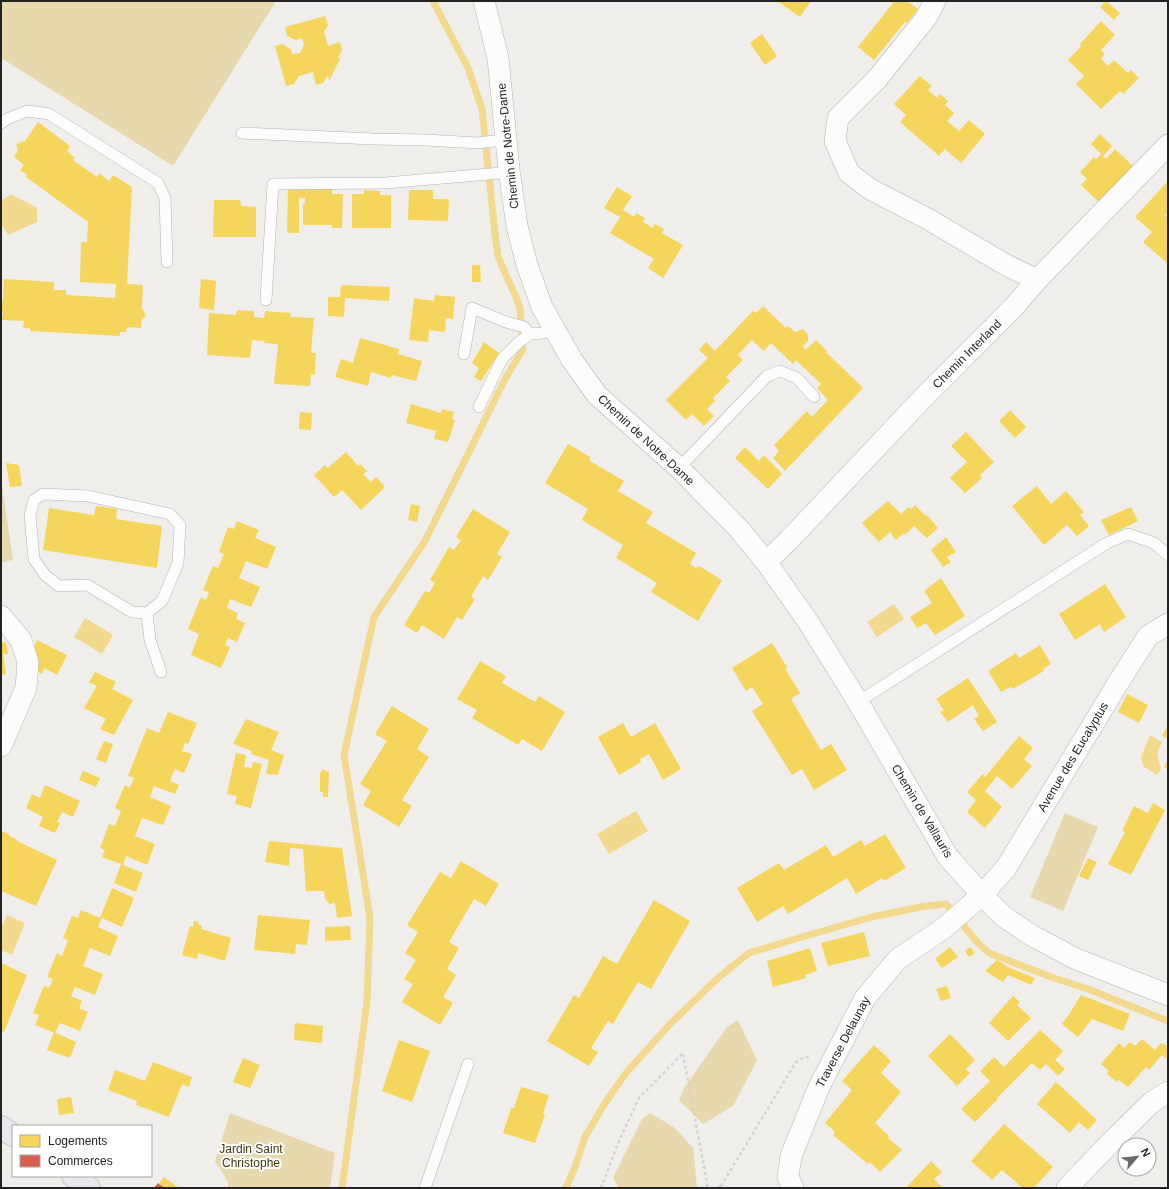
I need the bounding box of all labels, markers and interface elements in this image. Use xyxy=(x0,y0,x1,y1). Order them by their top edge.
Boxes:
street label: Chemin de Notre-Dame xyxy=(494,82,522,210)
street label: Chemin Interland xyxy=(930,317,1004,391)
street label: Chemin de Notre-Dame xyxy=(595,392,697,489)
street label: Avenue des Eucalyptus xyxy=(1035,700,1111,814)
street label: Chemin de Vallauris xyxy=(889,762,955,860)
street label: Traverse Delaunay xyxy=(813,994,873,1090)
legend xyxy=(12,1125,152,1177)
text: Logements xyxy=(48,1134,107,1148)
north arrow xyxy=(1117,1137,1157,1177)
park label: Jardin Saint Christophe xyxy=(219,1142,283,1170)
text: N xyxy=(1139,1146,1153,1159)
text: Commerces xyxy=(48,1154,113,1168)

